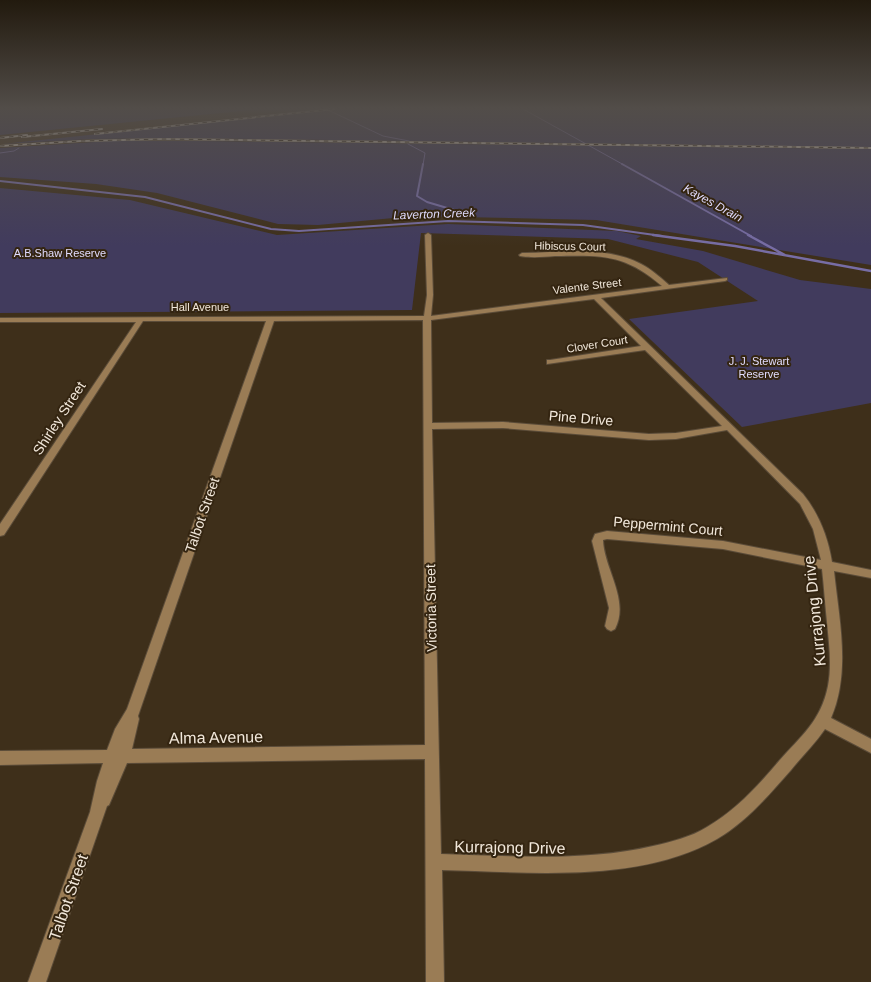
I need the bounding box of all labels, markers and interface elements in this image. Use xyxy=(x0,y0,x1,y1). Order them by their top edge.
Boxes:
water label: Kayes Drain xyxy=(681,181,745,225)
water label: Laverton Creek xyxy=(393,206,476,222)
street label: Hibiscus Court xyxy=(534,239,606,253)
park label: A.B.Shaw Reserve xyxy=(14,247,106,259)
street label: Valente Street xyxy=(552,276,622,296)
street label: Hall Avenue xyxy=(171,301,229,313)
street label: Clover Court xyxy=(566,333,628,355)
park label: J. J. Stewart Reserve xyxy=(729,355,789,380)
street label: Shirley Street xyxy=(29,378,89,458)
street label: Pine Drive xyxy=(548,407,614,429)
street label: Talbot Street xyxy=(182,475,222,555)
street label: Peppermint Court xyxy=(613,513,723,539)
street label: Kurrajong Drive xyxy=(800,555,829,667)
street label: Victoria Street xyxy=(422,564,440,652)
street label: Alma Avenue xyxy=(169,728,263,747)
street label: Kurrajong Drive xyxy=(454,838,566,857)
street label: Talbot Street xyxy=(46,851,91,942)

